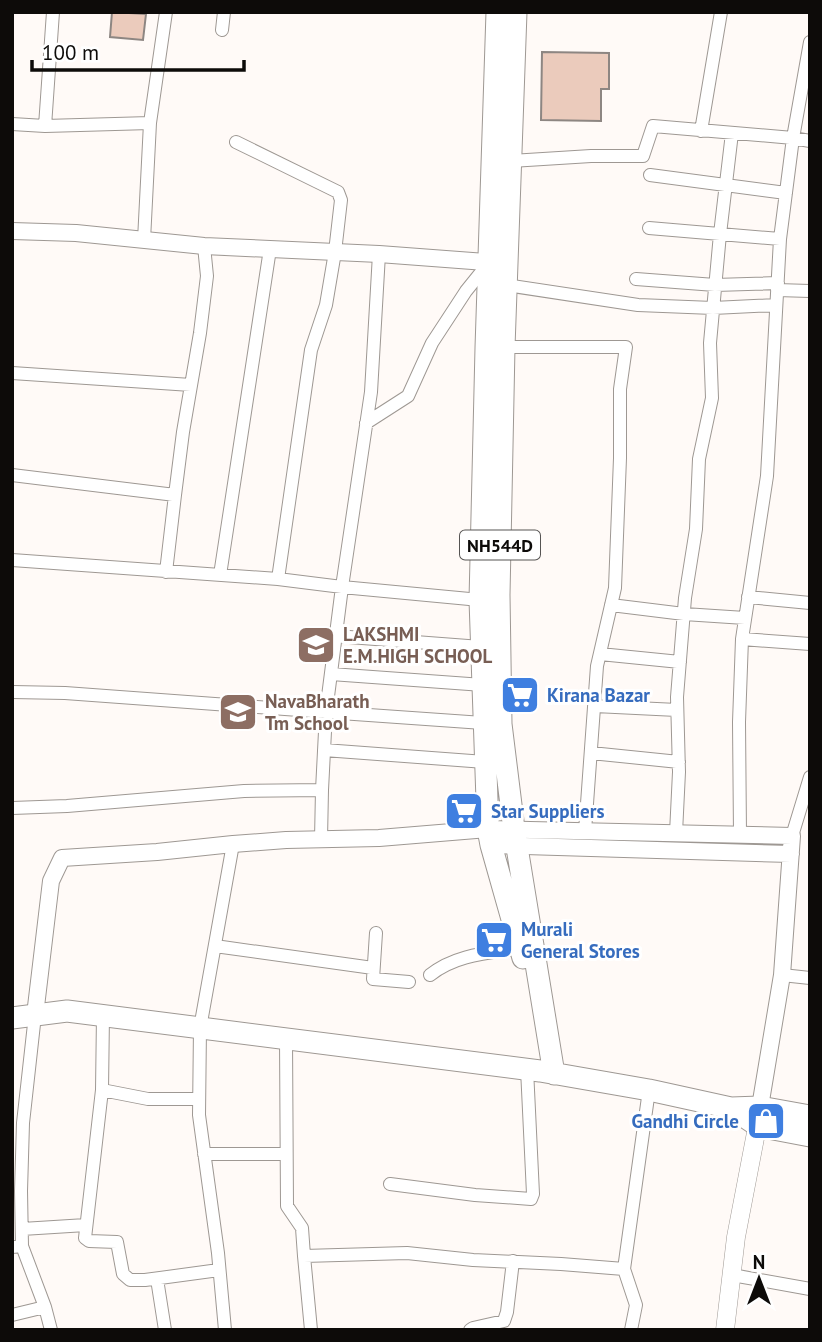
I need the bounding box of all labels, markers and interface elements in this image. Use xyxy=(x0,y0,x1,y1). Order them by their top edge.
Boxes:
scale bar xyxy=(32,28,243,72)
text: 100 m xyxy=(42,39,99,66)
road number: NH544D xyxy=(460,530,540,560)
place label: LAKSHMI E.M.HIGH SCHOOL xyxy=(343,622,493,668)
school or university icon: LAKSHMI E.M.HIGH SCHOOL xyxy=(295,624,337,666)
supermarket icon: Kirana Bazar xyxy=(499,674,541,716)
place label: Kirana Bazar xyxy=(547,683,650,707)
place label: NavaBharath Tm School xyxy=(265,689,369,735)
school or university icon: NavaBharath Tm School xyxy=(217,691,259,733)
supermarket icon: Star Suppliers xyxy=(443,790,485,832)
place label: Star Suppliers xyxy=(491,799,604,823)
place label: Murali General Stores xyxy=(521,917,640,963)
supermarket icon: Murali General Stores xyxy=(473,919,515,961)
shop icon: Gandhi Circle xyxy=(745,1100,787,1142)
place label: Gandhi Circle xyxy=(632,1109,739,1133)
north arrow xyxy=(724,1244,794,1314)
text: N xyxy=(753,1250,765,1274)

